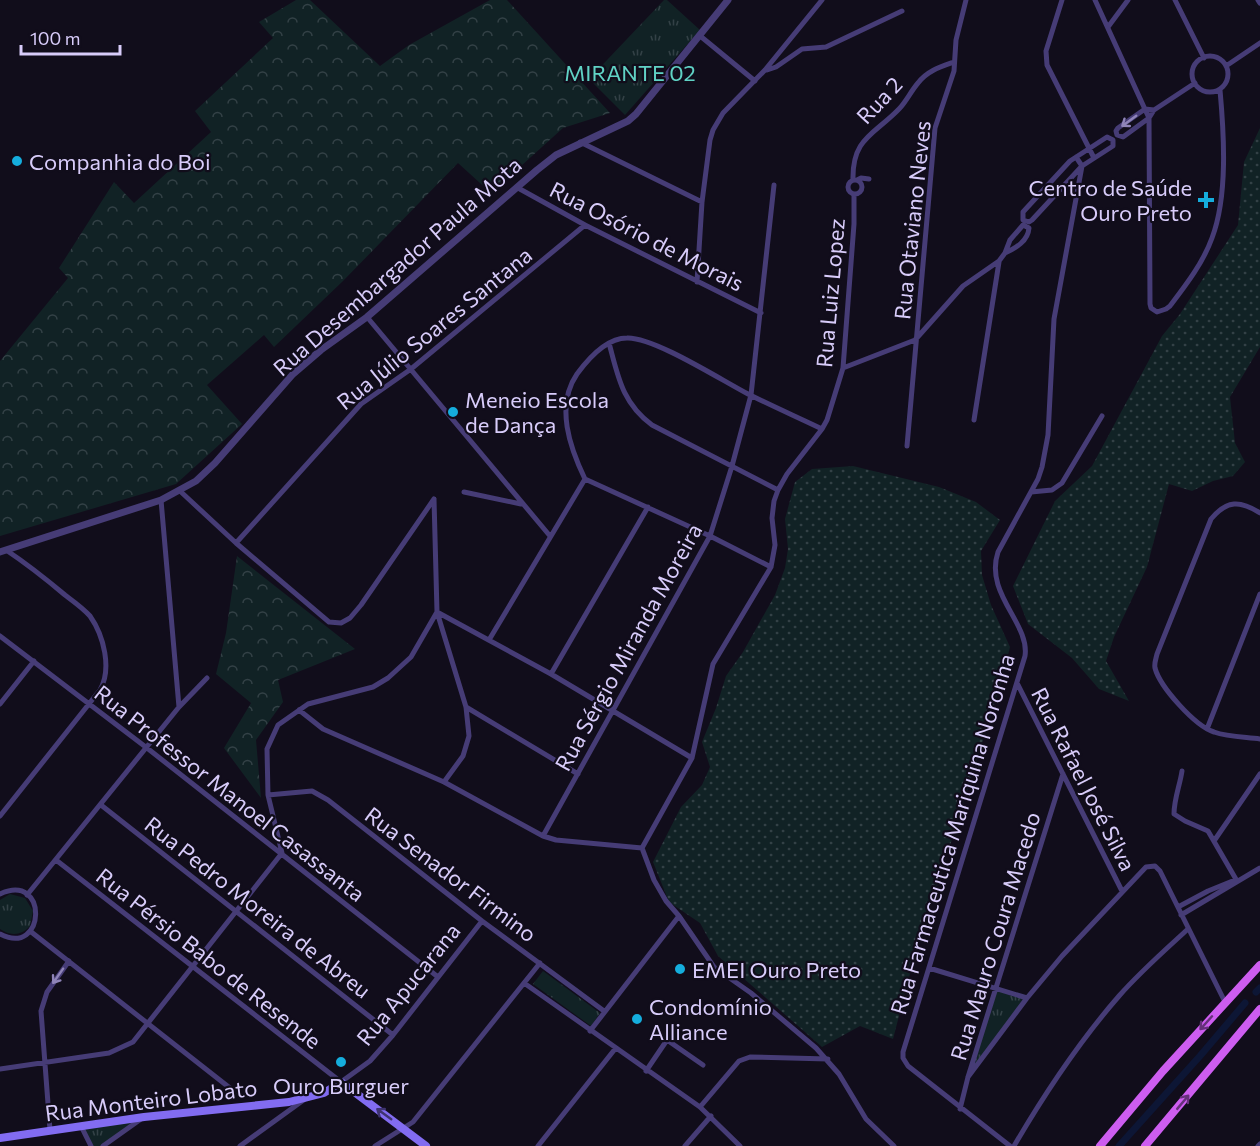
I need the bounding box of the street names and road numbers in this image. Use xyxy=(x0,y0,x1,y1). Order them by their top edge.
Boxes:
street label: Rua 2 xyxy=(850,71,908,129)
street label: Rua Otaviano Neves xyxy=(888,119,936,321)
street label: Rua Desembargador Paula Mota xyxy=(267,151,527,381)
street label: Rua Osório de Morais xyxy=(546,175,748,297)
street label: Rua Luiz Lopez xyxy=(810,217,850,369)
street label: Rua Júlio Soares Santana xyxy=(331,241,537,415)
street label: Rua Sérgio Miranda Moreira xyxy=(549,519,707,775)
street label: Rua Farmaceutica Mariquina Noronha xyxy=(884,650,1020,1018)
street label: Rua Professor Manoel Casassanta xyxy=(89,679,371,907)
street label: Rua Rafael José Silva xyxy=(1026,683,1142,875)
street label: Rua Senador Firmino xyxy=(360,801,542,947)
street label: Rua Mauro Coura Macedo xyxy=(944,808,1046,1064)
street label: Rua Pedro Moreira de Abreu xyxy=(140,810,376,1004)
street label: Rua Pérsio Babo de Resende xyxy=(91,862,327,1054)
street label: Rua Apucarana xyxy=(350,917,466,1051)
street label: Rua Monteiro Lobato xyxy=(43,1074,259,1126)

